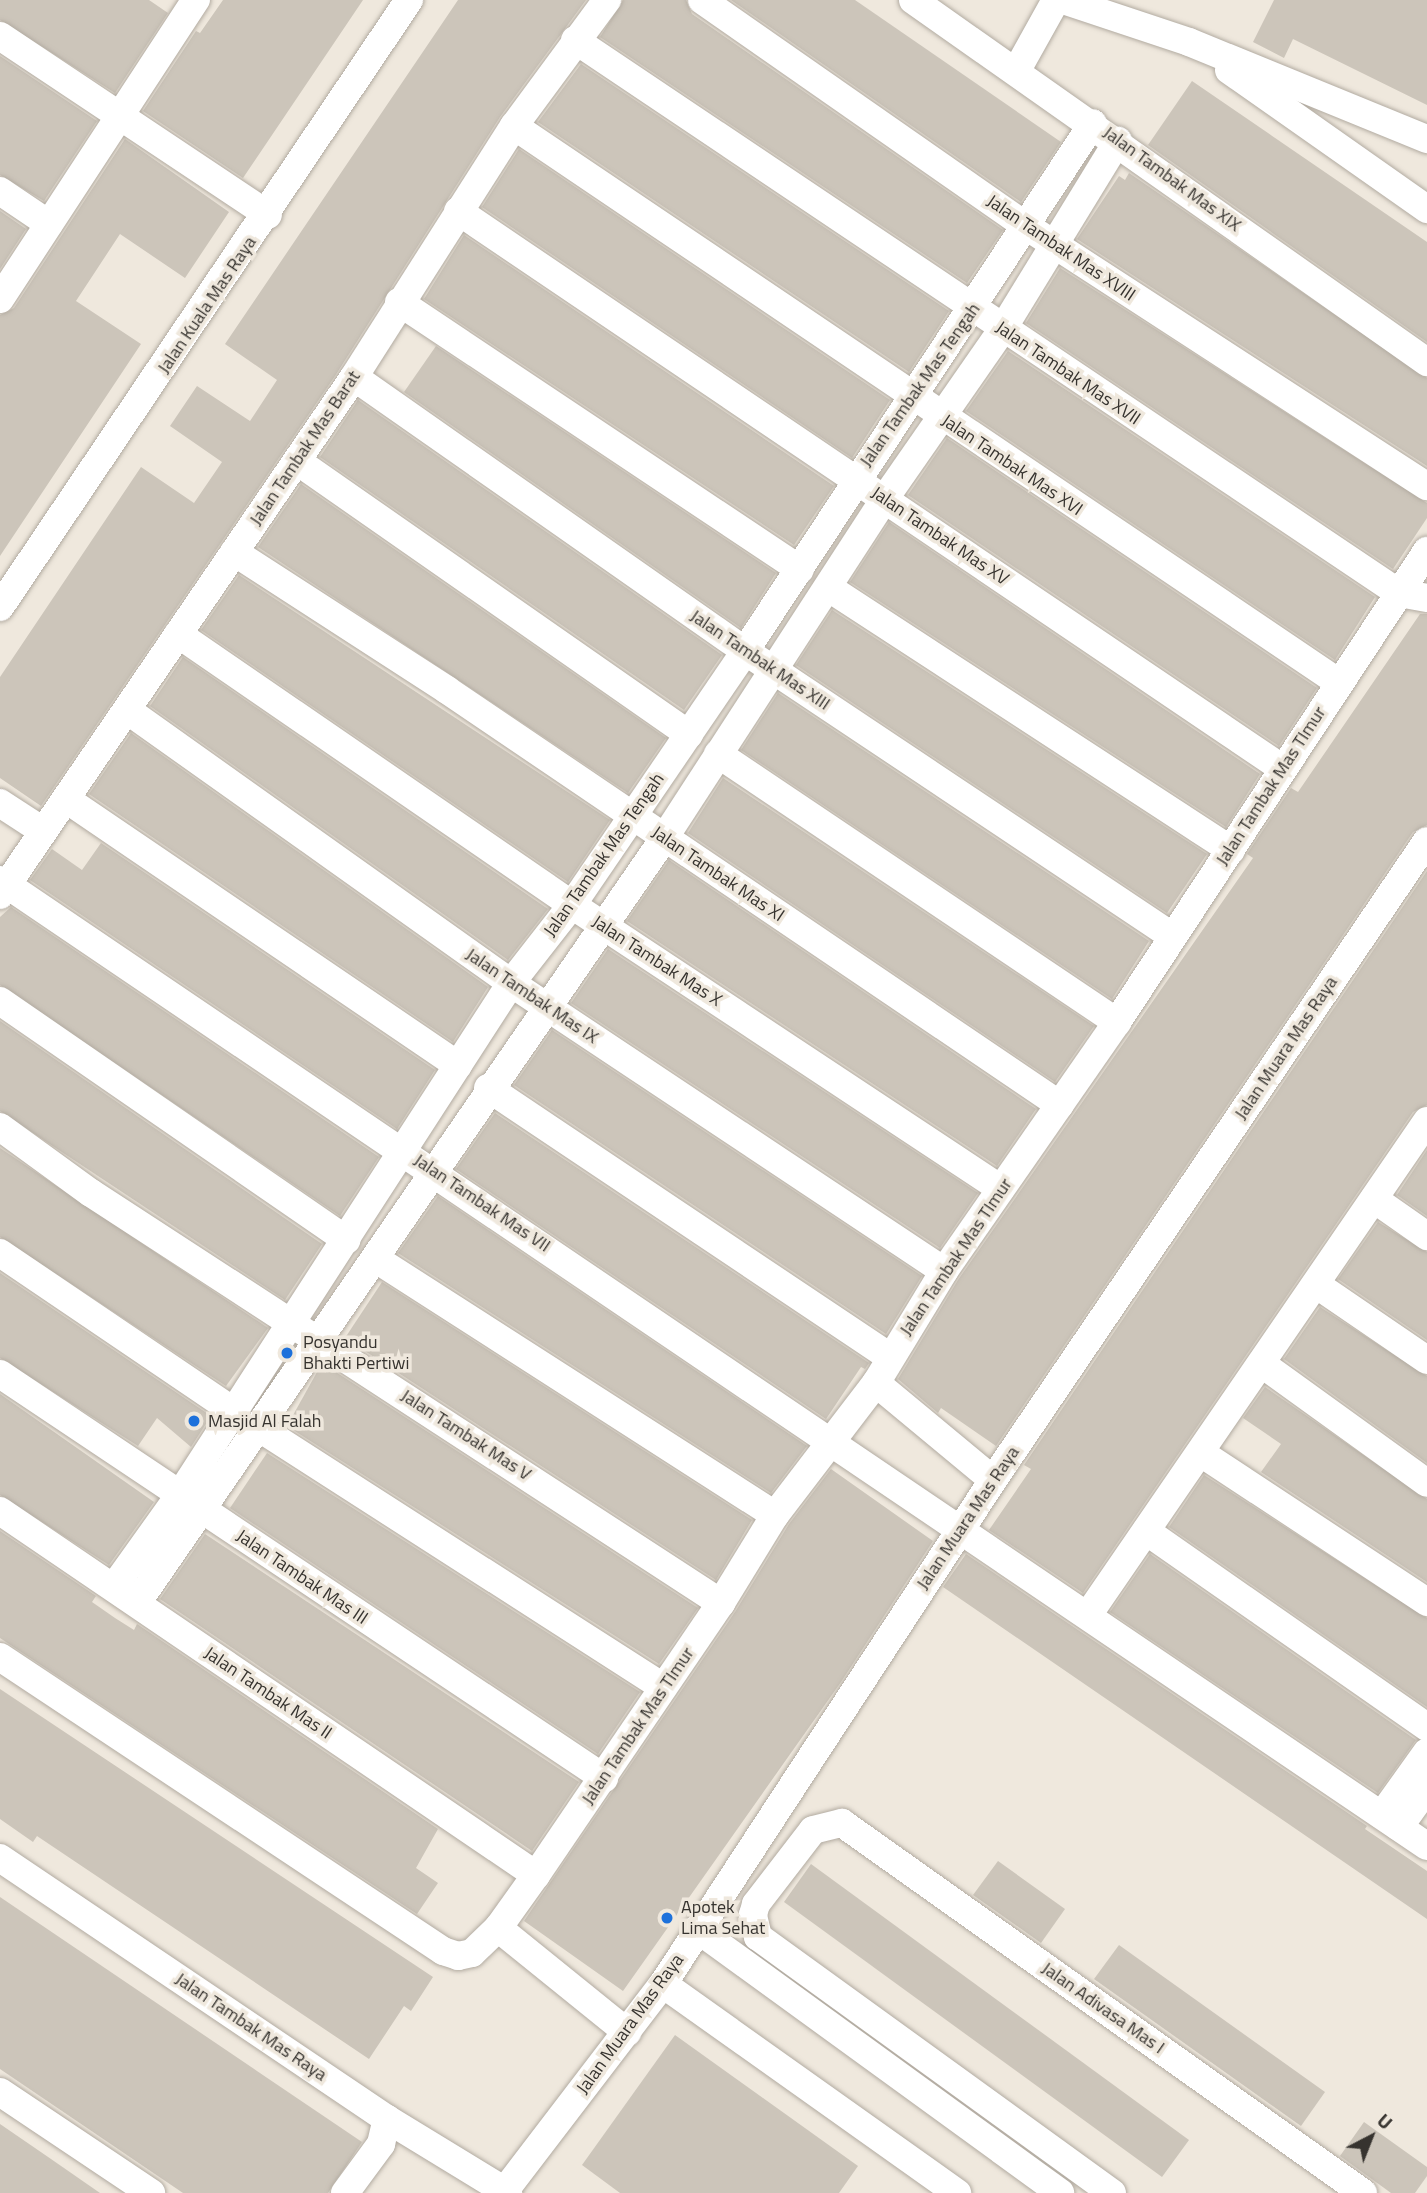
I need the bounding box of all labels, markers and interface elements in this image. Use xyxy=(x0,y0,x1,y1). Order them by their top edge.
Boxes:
street label: Jalan Tambak Mas XIX xyxy=(1099,122,1245,236)
street label: Jalan Tambak Mas XVIII xyxy=(983,190,1139,306)
street label: Jalan Kuala Mas Raya xyxy=(153,232,261,378)
street label: Jalan Tambak Mas Tengah xyxy=(855,299,985,471)
street label: Jalan Tambak Mas XVII xyxy=(992,317,1144,429)
street label: Jalan Tambak Mas Barat xyxy=(245,366,365,530)
street label: Jalan Tambak Mas XVI xyxy=(937,410,1087,520)
street label: Jalan Tambak Mas XV xyxy=(867,482,1013,590)
street label: Jalan Tambak Mas XIII xyxy=(686,605,834,715)
street label: Jalan Tambak Mas TImur xyxy=(1212,702,1330,870)
street label: Jalan Tambak Mas Tengah xyxy=(539,769,669,941)
street label: Jalan Tambak Mas XI xyxy=(648,822,788,926)
street label: Jalan Tambak Mas X xyxy=(588,911,726,1011)
street label: Jalan Tambak Mas IX xyxy=(462,944,602,1048)
street label: Jalan Muara Mas Raya xyxy=(1230,972,1342,1124)
street label: Jalan Tambak Mas VII xyxy=(410,1149,554,1257)
street label: Jalan Tambak Mas TImur xyxy=(895,1174,1017,1340)
place label: Posyandu Bhakti Pertiwi xyxy=(303,1332,409,1374)
marker: Posyandu Bhakti Pertiwi xyxy=(277,1343,297,1363)
street label: Jalan Tambak Mas V xyxy=(397,1385,535,1485)
place label: Masjid Al Falah xyxy=(208,1410,321,1432)
marker: Masjid Al Falah xyxy=(186,1413,202,1429)
street label: Jalan Muara Mas Raya xyxy=(912,1442,1024,1594)
street label: Jalan Tambak Mas III xyxy=(232,1525,372,1629)
street label: Jalan Tambak Mas II xyxy=(200,1642,336,1744)
street label: Jalan Tambak Mas TImur xyxy=(577,1643,699,1809)
place label: Apotek Lima Sehat xyxy=(681,1897,765,1940)
marker: Apotek Lima Sehat xyxy=(659,1910,675,1926)
street label: Jalan Muara Mas Raya xyxy=(572,1950,688,2098)
street label: Jalan Adivasa Mas I xyxy=(1037,1958,1169,2058)
street label: Jalan Tambak Mas Raya xyxy=(171,1968,331,2086)
north arrow xyxy=(1336,2102,1406,2172)
text: U xyxy=(1371,2106,1400,2136)

